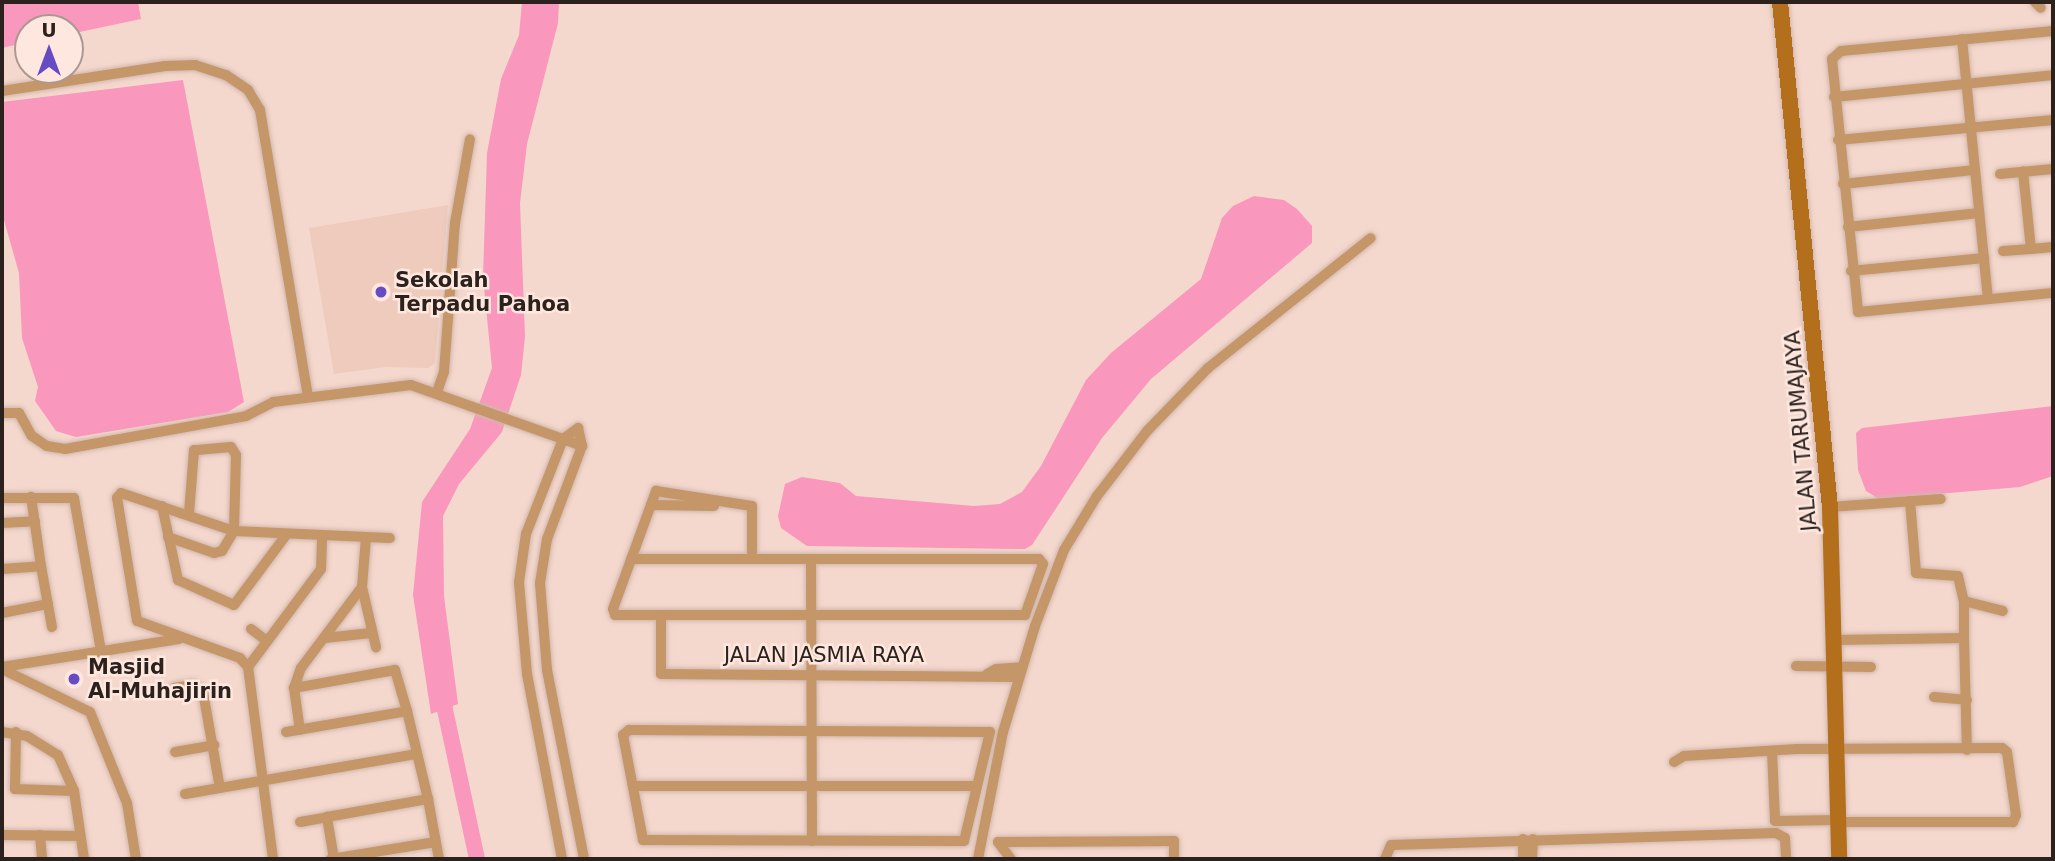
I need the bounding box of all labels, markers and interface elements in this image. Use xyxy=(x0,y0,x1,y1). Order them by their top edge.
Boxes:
north arrow xyxy=(14,14,84,84)
text: U xyxy=(41,19,57,41)
place label: Sekolah Terpadu Pahoa xyxy=(395,267,570,317)
marker: Sekolah Terpadu Pahoa xyxy=(373,284,389,300)
street label: JALAN TARUMAJAYA xyxy=(1780,330,1822,532)
street label: JALAN JASMIA RAYA xyxy=(724,642,924,668)
place label: Masjid Al-Muhajirin xyxy=(88,654,232,704)
marker: Masjid Al-Muhajirin xyxy=(66,671,82,687)

